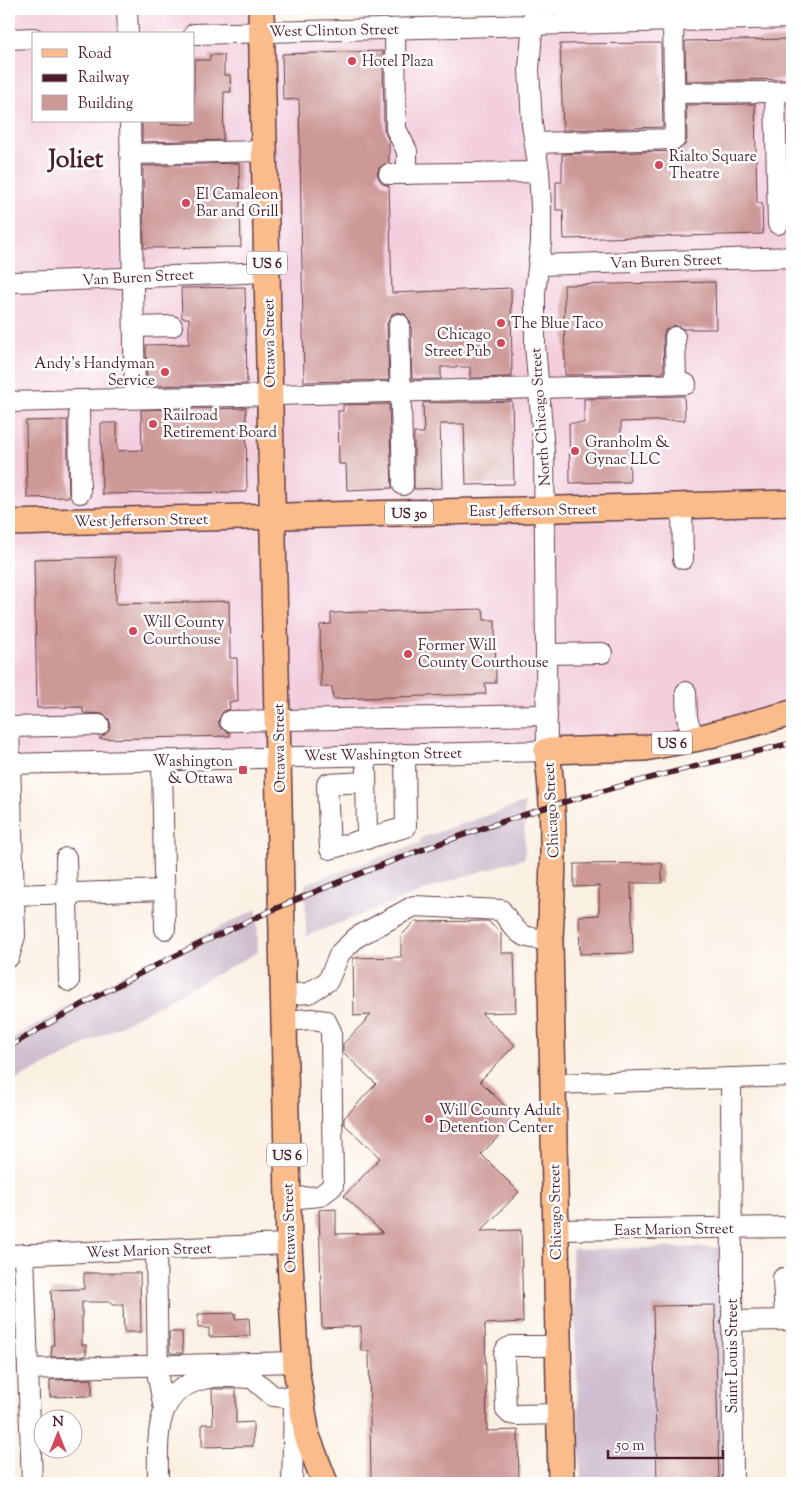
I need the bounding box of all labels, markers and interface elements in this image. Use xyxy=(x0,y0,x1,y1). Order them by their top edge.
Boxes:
street label: West Clinton Street xyxy=(269,20,399,43)
legend xyxy=(32,32,195,122)
text: Road xyxy=(78,44,112,65)
place label: Hotel Plaza xyxy=(362,52,434,73)
marker: Hotel Plaza xyxy=(346,55,358,67)
text: Railway xyxy=(78,68,130,89)
text: Building xyxy=(78,94,133,115)
district label: Joliet xyxy=(47,143,104,179)
place label: Rialto Square Theatre xyxy=(669,147,757,185)
marker: Rialto Square Theatre xyxy=(653,159,665,171)
place label: El Camaleon Bar and Grill xyxy=(196,185,279,223)
marker: El Camaleon Bar and Grill xyxy=(180,197,192,209)
street label: Van Buren Street xyxy=(610,250,722,275)
road number: US 6 xyxy=(247,252,287,274)
street label: Van Buren Street xyxy=(82,265,194,292)
street label: Ottawa Street xyxy=(259,298,282,388)
place label: The Blue Taco xyxy=(511,314,604,335)
marker: The Blue Taco xyxy=(495,317,507,329)
place label: Chicago Street Pub xyxy=(424,325,491,363)
marker: Chicago Street Pub xyxy=(495,337,507,349)
street label: North Chicago Street xyxy=(526,347,557,487)
place label: Andy's Handyman Service xyxy=(34,354,155,392)
marker: Andy's Handyman Service xyxy=(159,366,171,378)
place label: Railroad Retirement Board xyxy=(163,406,277,444)
marker: Railroad Retirement Board xyxy=(147,418,159,430)
place label: Granholm & Gynac LLC xyxy=(585,433,670,471)
marker: Granholm & Gynac LLC xyxy=(569,445,581,457)
street label: East Jefferson Street xyxy=(469,500,597,523)
road number: US 30 xyxy=(385,502,433,524)
street label: West Jefferson Street xyxy=(74,510,208,533)
place label: Will County Courthouse xyxy=(143,613,225,651)
marker: Will County Courthouse xyxy=(127,625,139,637)
place label: Former Will County Courthouse xyxy=(418,636,549,674)
marker: Former Will County Courthouse xyxy=(402,648,414,660)
street label: Ottawa Street xyxy=(269,703,292,793)
road number: US 6 xyxy=(652,731,692,754)
street label: West Washington Street xyxy=(304,744,462,767)
place label: Washington & Ottawa xyxy=(153,752,233,790)
street label: Chicago Street xyxy=(540,761,565,858)
marker: Washington & Ottawa xyxy=(237,764,249,776)
place label: Will County Adult Detention Center xyxy=(439,1101,561,1139)
marker: Will County Adult Detention Center xyxy=(423,1113,435,1125)
road number: US 6 xyxy=(267,1144,307,1166)
street label: Chicago Street xyxy=(545,1164,568,1260)
street label: Ottawa Street xyxy=(278,1183,303,1273)
street label: East Marion Street xyxy=(614,1219,734,1242)
street label: West Marion Street xyxy=(86,1239,212,1264)
street label: Saint Louis Street xyxy=(723,1298,744,1414)
north arrow xyxy=(32,1410,82,1460)
text: N xyxy=(52,1413,64,1433)
scale bar xyxy=(608,1427,724,1459)
text: 50 m xyxy=(615,1436,645,1457)

